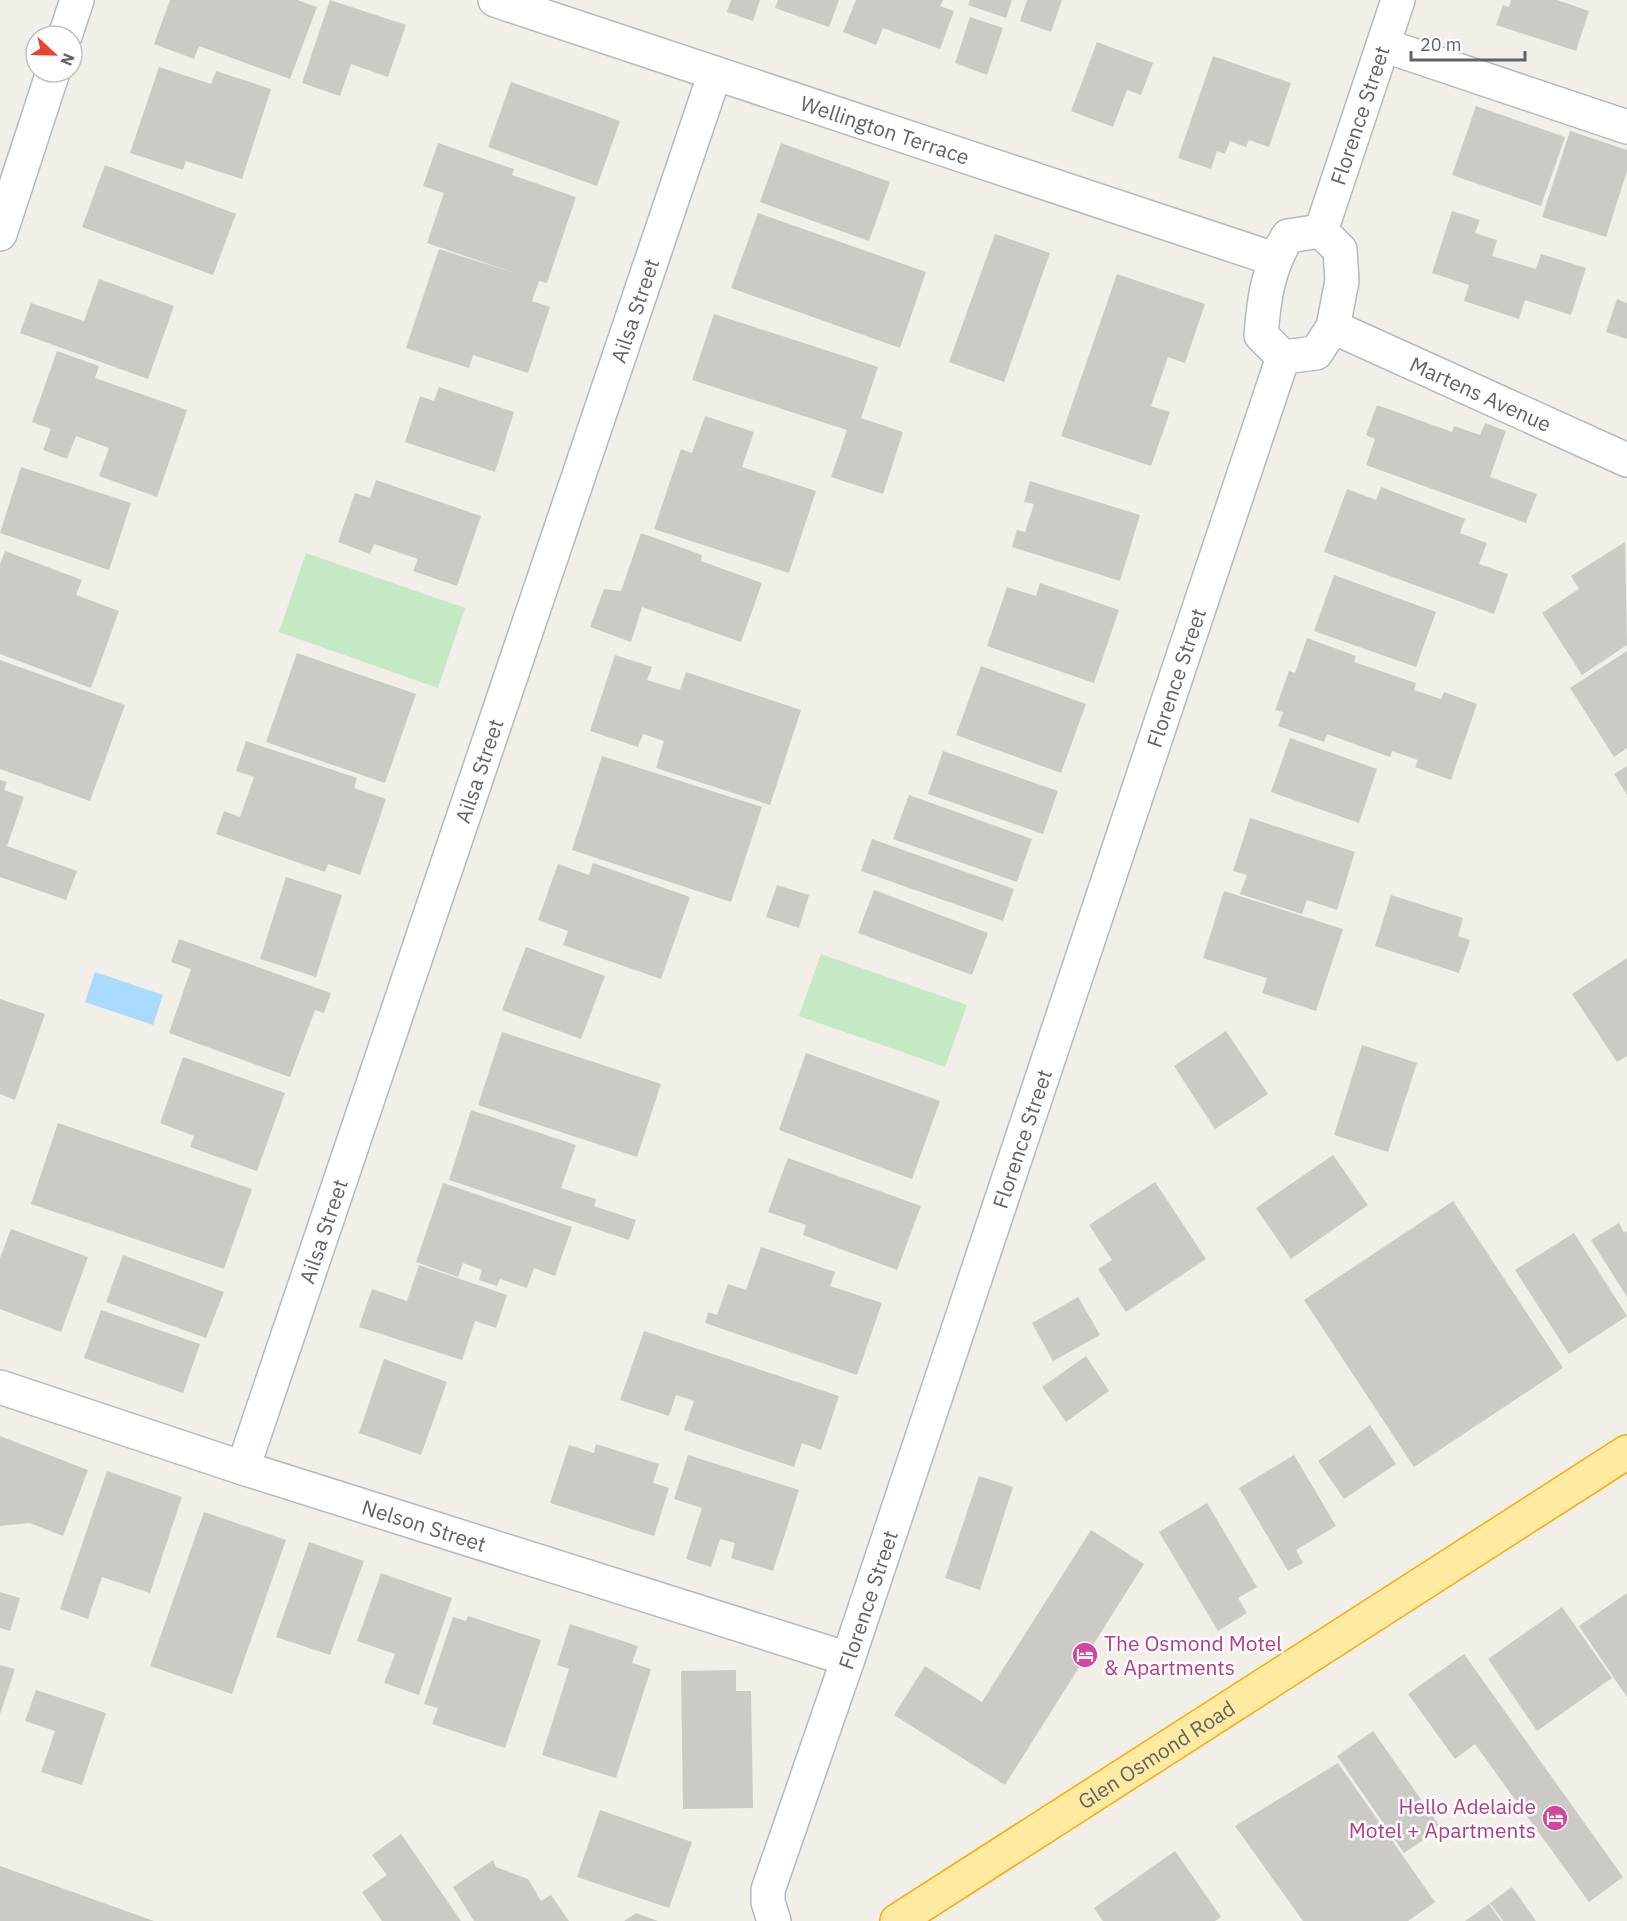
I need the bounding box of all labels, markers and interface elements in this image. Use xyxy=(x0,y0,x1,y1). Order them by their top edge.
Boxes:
north arrow xyxy=(24,24,84,84)
scale bar xyxy=(1411,24,1525,62)
text: 20 m xyxy=(1420,33,1462,56)
street label: Florence Street xyxy=(1323,42,1396,188)
text: N xyxy=(56,50,79,69)
street label: Wellington Terrace xyxy=(797,89,973,171)
street label: Ailsa Street xyxy=(604,255,665,366)
street label: Martens Avenue xyxy=(1405,350,1556,438)
street label: Florence Street xyxy=(1140,605,1212,751)
street label: Ailsa Street xyxy=(448,715,510,827)
street label: Florence Street xyxy=(986,1066,1058,1212)
street label: Ailsa Street xyxy=(292,1175,354,1287)
street label: Nelson Street xyxy=(358,1492,490,1558)
street label: Florence Street xyxy=(832,1526,904,1673)
place label: The Osmond Motel & Apartments xyxy=(1104,1629,1282,1681)
hotel icon: The Osmond Motel & Apartments xyxy=(1070,1640,1100,1670)
street label: Glen Osmond Road xyxy=(1072,1694,1240,1815)
place label: Hello Adelaide Motel + Apartments xyxy=(1349,1792,1536,1844)
hotel icon: Hello Adelaide Motel + Apartments xyxy=(1540,1803,1570,1833)

